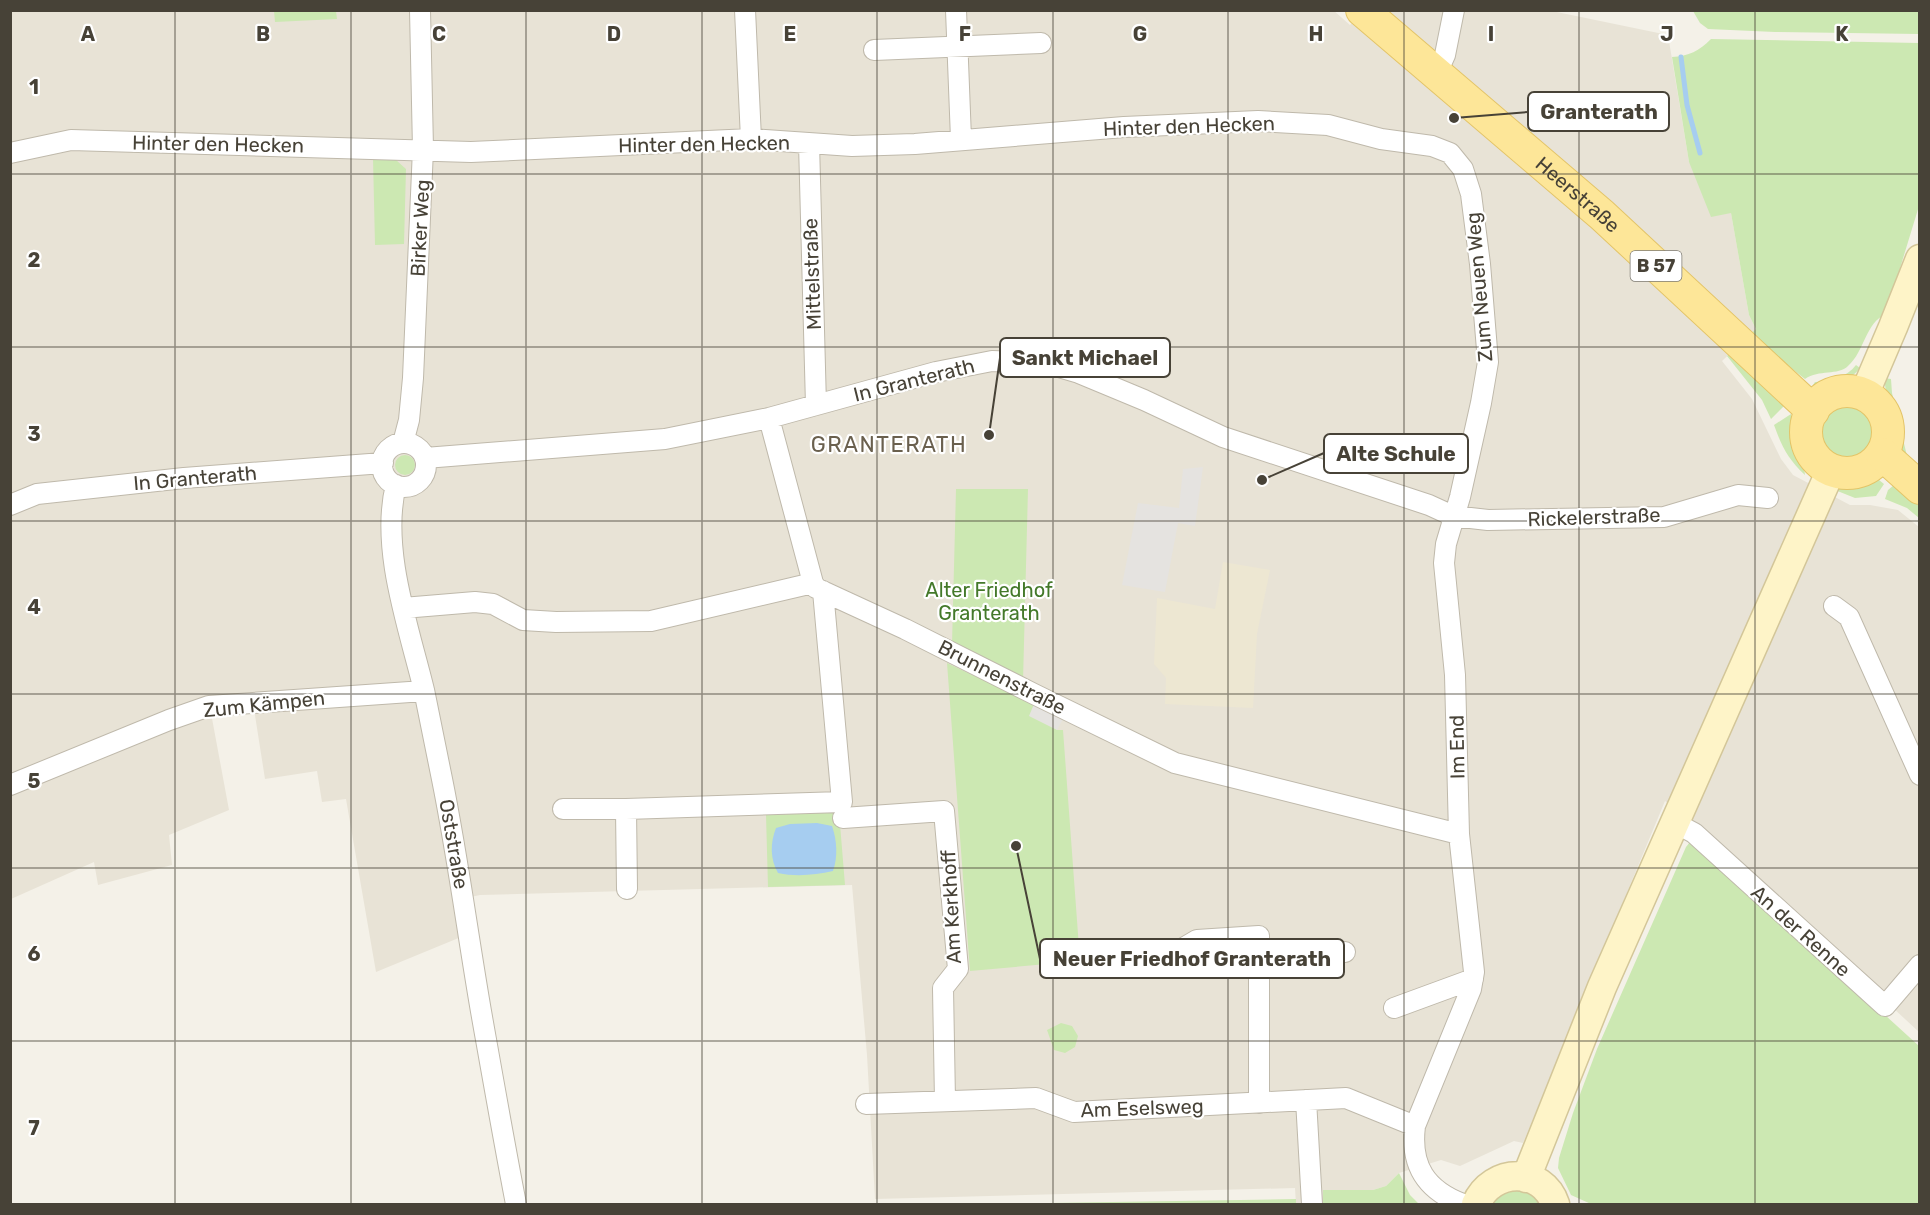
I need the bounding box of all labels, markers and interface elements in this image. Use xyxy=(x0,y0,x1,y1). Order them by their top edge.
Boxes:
text: A xyxy=(81,22,96,46)
text: B xyxy=(256,22,270,46)
text: C xyxy=(432,22,446,46)
text: D xyxy=(607,22,621,46)
text: E xyxy=(784,22,796,46)
text: F xyxy=(959,22,971,46)
text: G xyxy=(1133,22,1147,46)
text: H xyxy=(1309,22,1323,46)
text: I xyxy=(1488,22,1494,46)
text: J xyxy=(1660,22,1674,46)
text: K xyxy=(1835,22,1849,46)
text: 1 xyxy=(29,75,39,99)
callout: Granterath xyxy=(1528,92,1669,131)
text: Granterath xyxy=(1540,99,1658,124)
street label: Hinter den Hecken xyxy=(1103,111,1275,141)
street label: Hinter den Hecken xyxy=(132,131,304,157)
street label: Hinter den Hecken xyxy=(618,131,790,157)
street label: Heerstraße xyxy=(1531,152,1625,238)
street label: Birker Weg xyxy=(405,179,435,277)
street label: Zum Neuen Weg xyxy=(1461,211,1497,363)
street label: Mittelstraße xyxy=(798,218,826,330)
text: 2 xyxy=(28,248,41,272)
road number: B 57 xyxy=(1630,251,1682,281)
callout: Sankt Michael xyxy=(1000,338,1170,377)
text: Sankt Michael xyxy=(1012,345,1158,370)
street label: In Granterath xyxy=(851,353,977,407)
text: 3 xyxy=(27,422,41,446)
district label: GRANTERATH xyxy=(811,431,967,458)
callout: Alte Schule xyxy=(1324,434,1468,473)
text: Alte Schule xyxy=(1336,441,1456,466)
street label: In Granterath xyxy=(132,461,258,495)
street label: Rickelerstraße xyxy=(1527,503,1661,531)
park label: Alter Friedhof Granterath xyxy=(925,578,1053,625)
text: 4 xyxy=(27,595,41,619)
street label: Brunnenstraße xyxy=(934,635,1070,719)
street label: Zum Kämpen xyxy=(202,686,326,722)
street label: Im End xyxy=(1444,715,1470,779)
text: 5 xyxy=(28,769,41,793)
street label: Oststraße xyxy=(434,797,474,891)
street label: Am Kerkhoff xyxy=(936,849,966,965)
street label: An der Renne xyxy=(1746,880,1856,982)
callout: Neuer Friedhof Granterath xyxy=(1040,939,1344,978)
text: 6 xyxy=(27,942,41,966)
text: Neuer Friedhof Granterath xyxy=(1053,946,1331,971)
street label: Am Eselsweg xyxy=(1080,1094,1204,1122)
text: 7 xyxy=(28,1116,40,1140)

